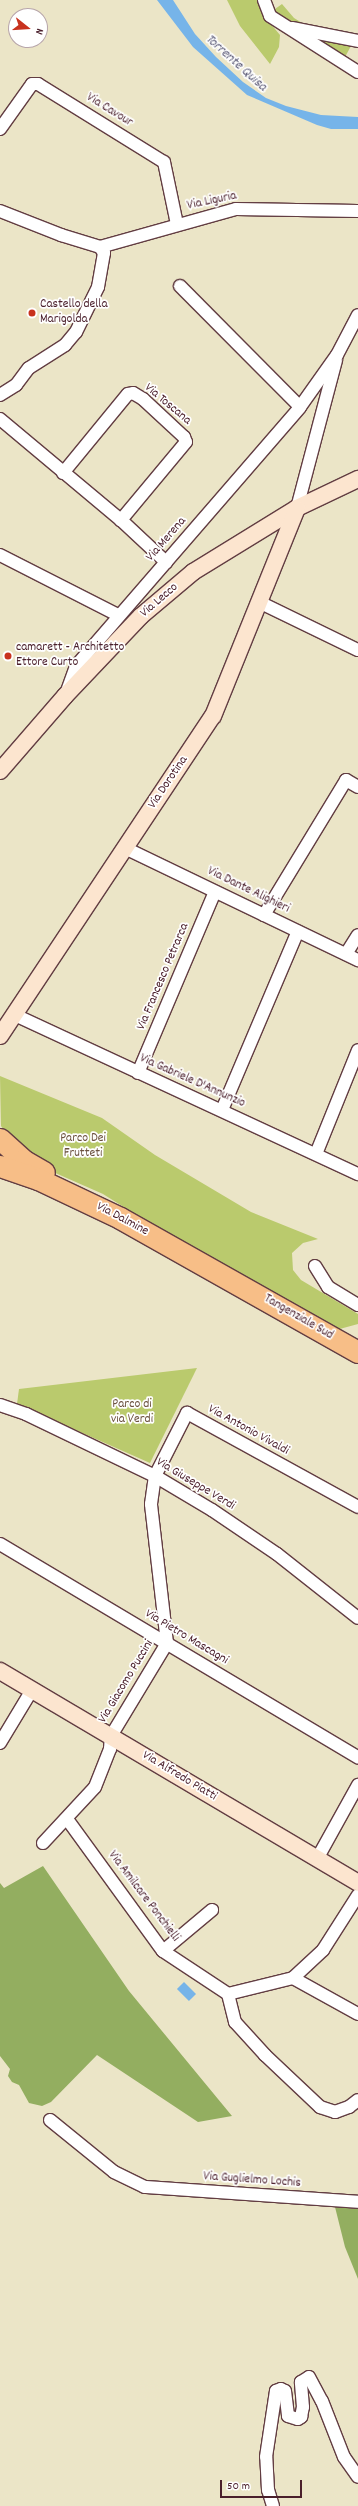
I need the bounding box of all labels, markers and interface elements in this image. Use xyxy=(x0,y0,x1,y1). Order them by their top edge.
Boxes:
north arrow xyxy=(8,8,48,48)
text: N xyxy=(30,26,47,36)
water label: Torrente Quisa xyxy=(202,31,270,95)
street label: Via Cavour xyxy=(83,91,135,131)
street label: Via Liguria xyxy=(186,189,238,215)
place label: Castello della Marigolda xyxy=(40,298,108,329)
marker: Castello della Marigolda xyxy=(27,308,37,318)
street label: Via Toscana xyxy=(140,381,194,429)
street label: Via Merena xyxy=(144,515,190,565)
street label: Via Lecco xyxy=(138,580,182,622)
place label: camarett - Architetto Ettore Curto xyxy=(16,641,124,672)
marker: camarett - Architetto Ettore Curto xyxy=(3,651,13,661)
street label: Via Dorotina xyxy=(146,754,192,812)
street label: Via Dante Alighieri xyxy=(204,864,292,918)
street label: Via Francesco Petrarca xyxy=(134,921,194,1033)
street label: Via Gabriele D'Annunzio xyxy=(137,1052,247,1112)
park label: Parco Dei Frutteti xyxy=(60,1132,106,1163)
street label: Via Dalmine xyxy=(93,1200,151,1240)
street label: Tangenziale Sud xyxy=(261,1292,335,1344)
park label: Parco di via Verdi xyxy=(111,1398,153,1429)
street label: Via Antonio Vivaldi xyxy=(205,1402,291,1460)
street label: Via Giuseppe Verdi xyxy=(153,1455,237,1515)
street label: Via Pietro Mascagni xyxy=(141,1607,231,1669)
street label: Via Giacomo Puccini xyxy=(96,1638,158,1726)
street label: Via Alfredo Piatti xyxy=(139,1749,219,1805)
street label: Via Amilcare Ponchielli xyxy=(104,1849,182,1945)
street label: Via Guglielmo Lochis xyxy=(203,2170,301,2192)
scale bar xyxy=(222,2472,304,2498)
text: 50 m xyxy=(227,2478,250,2495)

